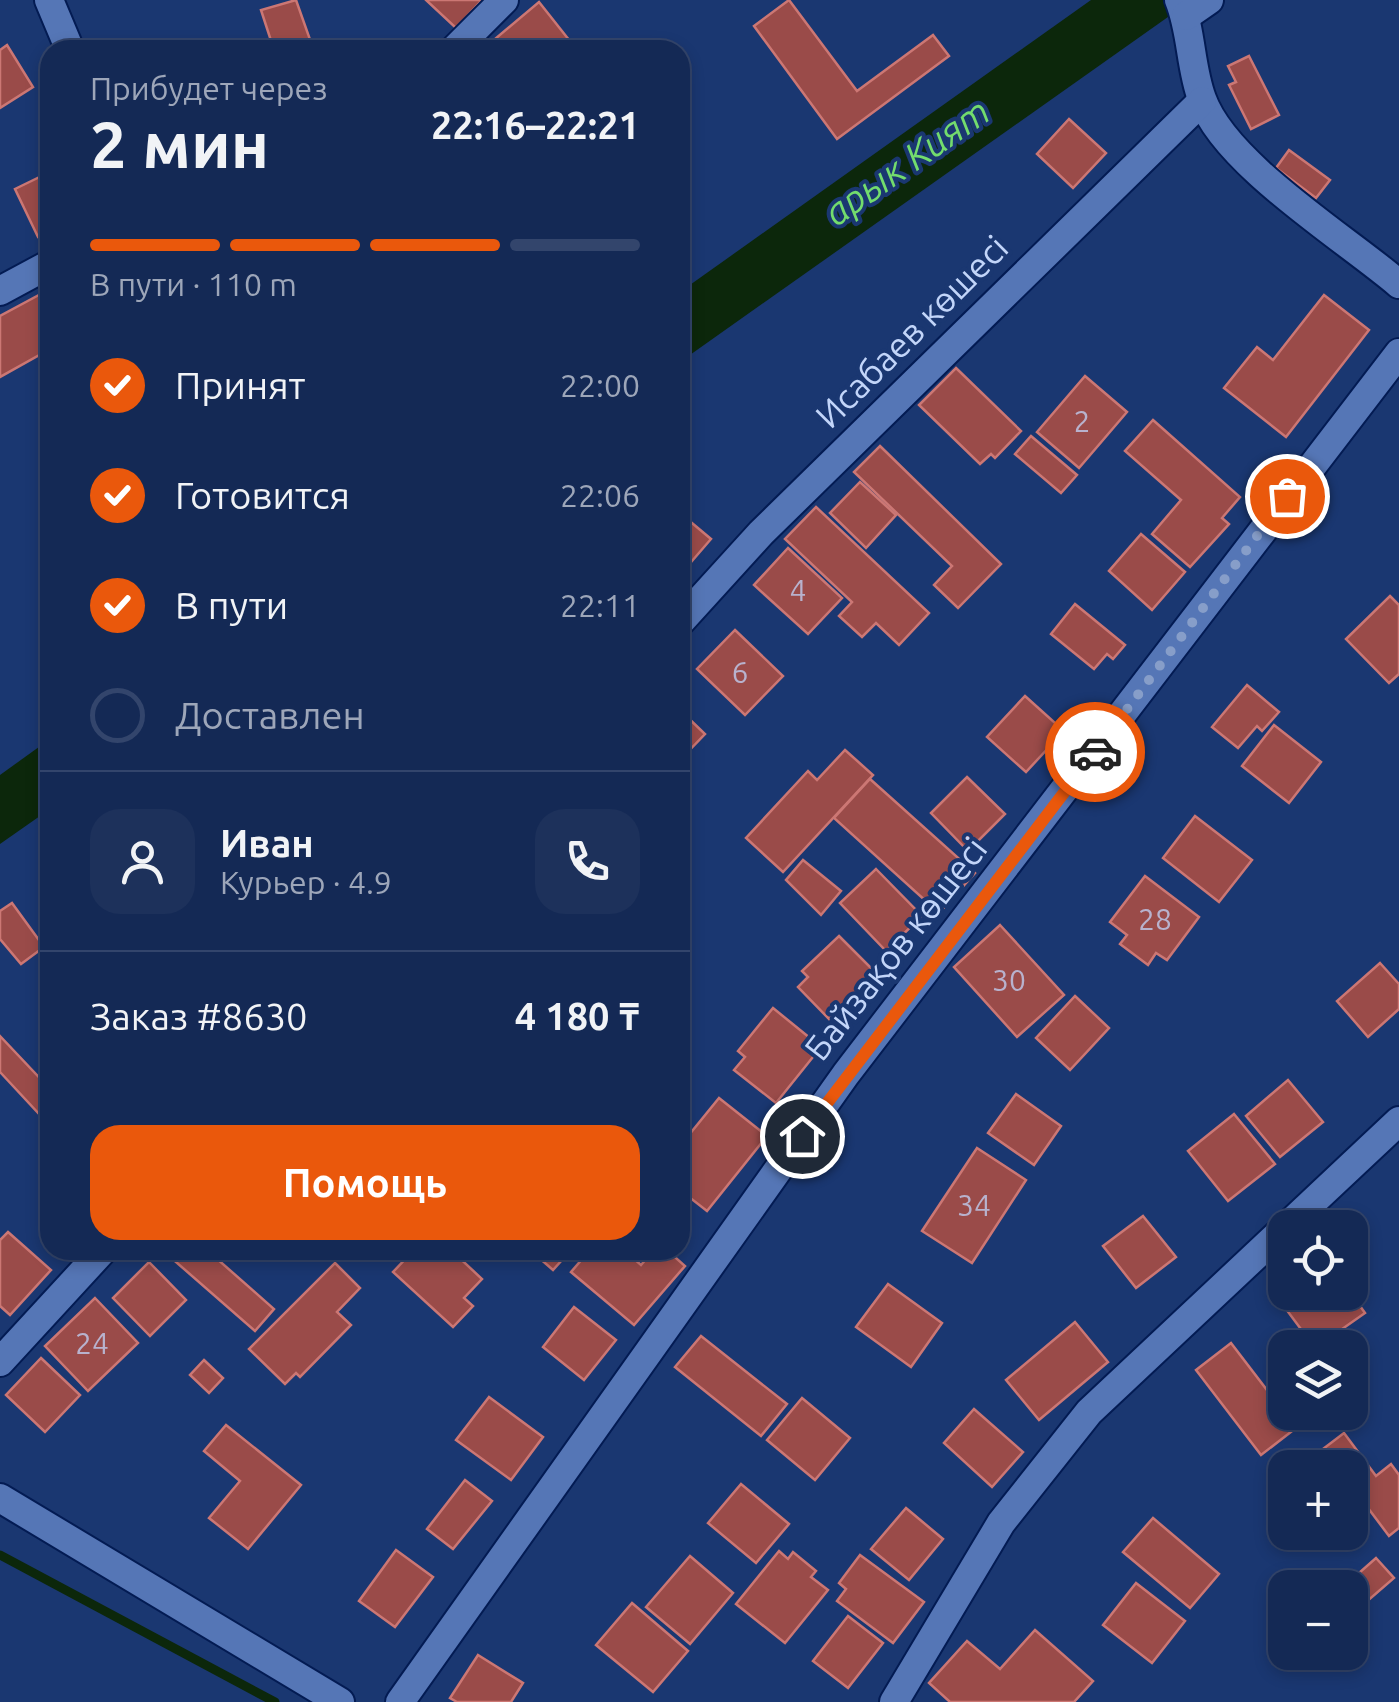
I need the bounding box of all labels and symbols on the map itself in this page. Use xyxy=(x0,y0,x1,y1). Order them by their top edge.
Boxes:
water label: арык Кият xyxy=(816,89,997,233)
street label: Исабаев көшесі xyxy=(807,227,1015,435)
house number: 2 xyxy=(1074,404,1090,438)
pin xyxy=(1245,454,1330,539)
house number: 4 xyxy=(790,573,806,607)
house number: 6 xyxy=(732,655,748,689)
courier xyxy=(1045,702,1145,802)
street label: Байзақов көшесі xyxy=(796,829,994,1068)
house number: 28 xyxy=(1138,902,1172,936)
house number: 30 xyxy=(992,963,1026,997)
pin xyxy=(760,1094,845,1179)
house number: 34 xyxy=(957,1188,991,1222)
house number: 24 xyxy=(75,1326,109,1360)

